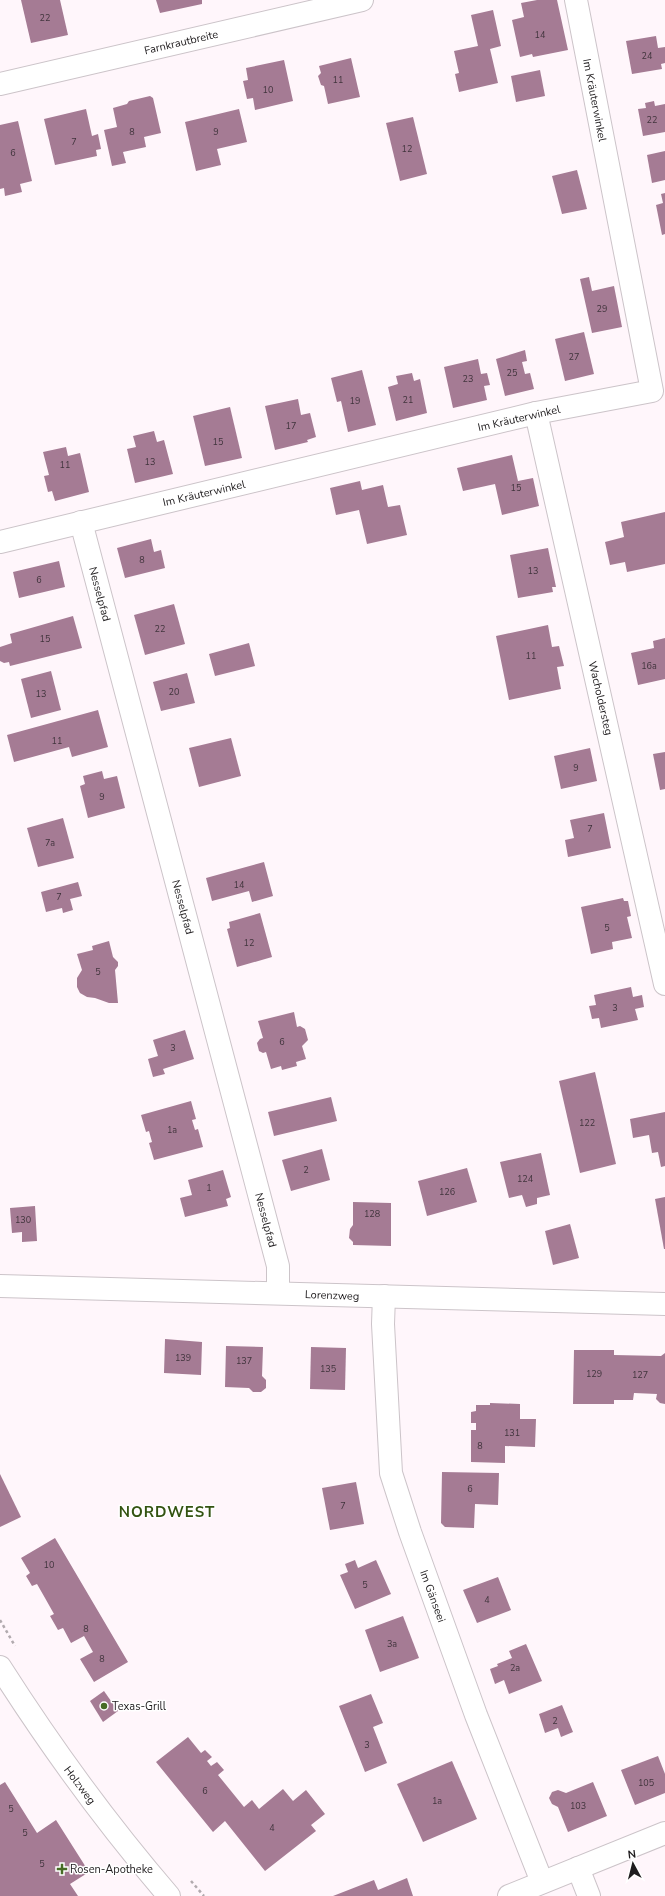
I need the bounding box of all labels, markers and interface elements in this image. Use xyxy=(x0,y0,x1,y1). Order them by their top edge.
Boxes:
house number: 22 xyxy=(40,12,50,24)
street label: Farnkrautbreite xyxy=(143,27,220,58)
house number: 14 xyxy=(535,29,546,41)
house number: 24 xyxy=(642,50,653,62)
street label: Im Kräuterwinkel xyxy=(579,57,610,144)
house number: 11 xyxy=(333,74,343,86)
house number: 10 xyxy=(263,84,273,96)
house number: 22 xyxy=(647,114,657,126)
house number: 8 xyxy=(129,126,135,138)
house number: 9 xyxy=(213,126,219,138)
house number: 7 xyxy=(71,136,77,148)
house number: 12 xyxy=(402,143,412,155)
house number: 6 xyxy=(10,147,16,159)
house number: 29 xyxy=(597,303,607,315)
house number: 27 xyxy=(569,351,579,363)
house number: 25 xyxy=(507,367,517,379)
house number: 23 xyxy=(463,373,473,385)
house number: 21 xyxy=(403,394,413,406)
house number: 19 xyxy=(350,395,360,407)
street label: Im Kräuterwinkel xyxy=(476,402,563,435)
house number: 17 xyxy=(286,420,296,432)
house number: 15 xyxy=(213,436,223,448)
house number: 13 xyxy=(145,456,155,468)
house number: 11 xyxy=(60,459,70,471)
street label: Im Kräuterwinkel xyxy=(161,477,248,510)
house number: 15 xyxy=(511,482,521,494)
house number: 8 xyxy=(139,554,145,566)
street label: Nesselpfad xyxy=(85,565,114,623)
house number: 13 xyxy=(528,565,538,577)
house number: 6 xyxy=(36,574,42,586)
house number: 22 xyxy=(155,623,165,635)
house number: 15 xyxy=(40,633,50,645)
house number: 11 xyxy=(526,650,536,662)
street label: Wacholdersteg xyxy=(585,660,616,737)
house number: 16a xyxy=(641,660,657,672)
house number: 20 xyxy=(169,686,179,698)
house number: 13 xyxy=(36,688,46,700)
house number: 11 xyxy=(52,735,62,747)
house number: 9 xyxy=(573,762,579,774)
house number: 9 xyxy=(99,791,105,803)
house number: 7 xyxy=(587,823,593,835)
house number: 7a xyxy=(45,837,55,849)
street label: Nesselpfad xyxy=(168,878,197,936)
house number: 14 xyxy=(234,879,245,891)
house number: 7 xyxy=(56,891,62,903)
house number: 5 xyxy=(604,922,610,934)
house number: 12 xyxy=(244,937,254,949)
house number: 5 xyxy=(95,966,101,978)
house number: 3 xyxy=(612,1002,618,1014)
house number: 6 xyxy=(279,1036,285,1048)
house number: 3 xyxy=(170,1042,176,1054)
house number: 122 xyxy=(579,1117,595,1129)
house number: 1a xyxy=(167,1124,177,1136)
house number: 2 xyxy=(303,1164,309,1176)
house number: 124 xyxy=(517,1173,534,1185)
house number: 1 xyxy=(206,1182,212,1194)
house number: 126 xyxy=(439,1186,455,1198)
street label: Nesselpfad xyxy=(251,1191,280,1249)
house number: 128 xyxy=(364,1208,380,1220)
house number: 130 xyxy=(15,1214,31,1226)
street label: Lorenzweg xyxy=(304,1287,359,1304)
house number: 139 xyxy=(175,1352,191,1364)
house number: 137 xyxy=(236,1355,252,1367)
house number: 135 xyxy=(320,1363,336,1375)
house number: 129 xyxy=(586,1368,602,1380)
house number: 127 xyxy=(632,1369,648,1381)
house number: 131 xyxy=(504,1427,520,1439)
house number: 8 xyxy=(477,1440,483,1452)
house number: 6 xyxy=(467,1483,473,1495)
house number: 7 xyxy=(340,1500,346,1512)
district label: NORDWEST xyxy=(119,1502,215,1522)
house number: 10 xyxy=(44,1559,54,1571)
street label: Im Gänseei xyxy=(416,1568,449,1624)
house number: 5 xyxy=(362,1579,368,1591)
house number: 4 xyxy=(484,1594,490,1606)
house number: 8 xyxy=(83,1623,89,1635)
house number: 3a xyxy=(387,1638,397,1650)
house number: 8 xyxy=(99,1653,105,1665)
house number: 2a xyxy=(510,1662,520,1674)
place label: Texas-Grill xyxy=(112,1699,167,1714)
marker: Texas-Grill xyxy=(99,1701,109,1711)
house number: 2 xyxy=(552,1715,558,1727)
house number: 3 xyxy=(364,1739,370,1751)
street label: Holzweg xyxy=(60,1763,99,1807)
house number: 105 xyxy=(638,1777,654,1789)
house number: 6 xyxy=(202,1785,208,1797)
house number: 1a xyxy=(432,1795,442,1807)
house number: 103 xyxy=(570,1800,586,1812)
house number: 5 xyxy=(8,1803,14,1815)
house number: 4 xyxy=(269,1822,275,1834)
house number: 5 xyxy=(22,1827,28,1839)
north arrow xyxy=(613,1844,653,1884)
text: N xyxy=(627,1847,637,1863)
house number: 5 xyxy=(39,1858,45,1870)
place label: Rosen-Apotheke xyxy=(70,1862,153,1877)
marker: Rosen-Apotheke xyxy=(57,1864,67,1874)

